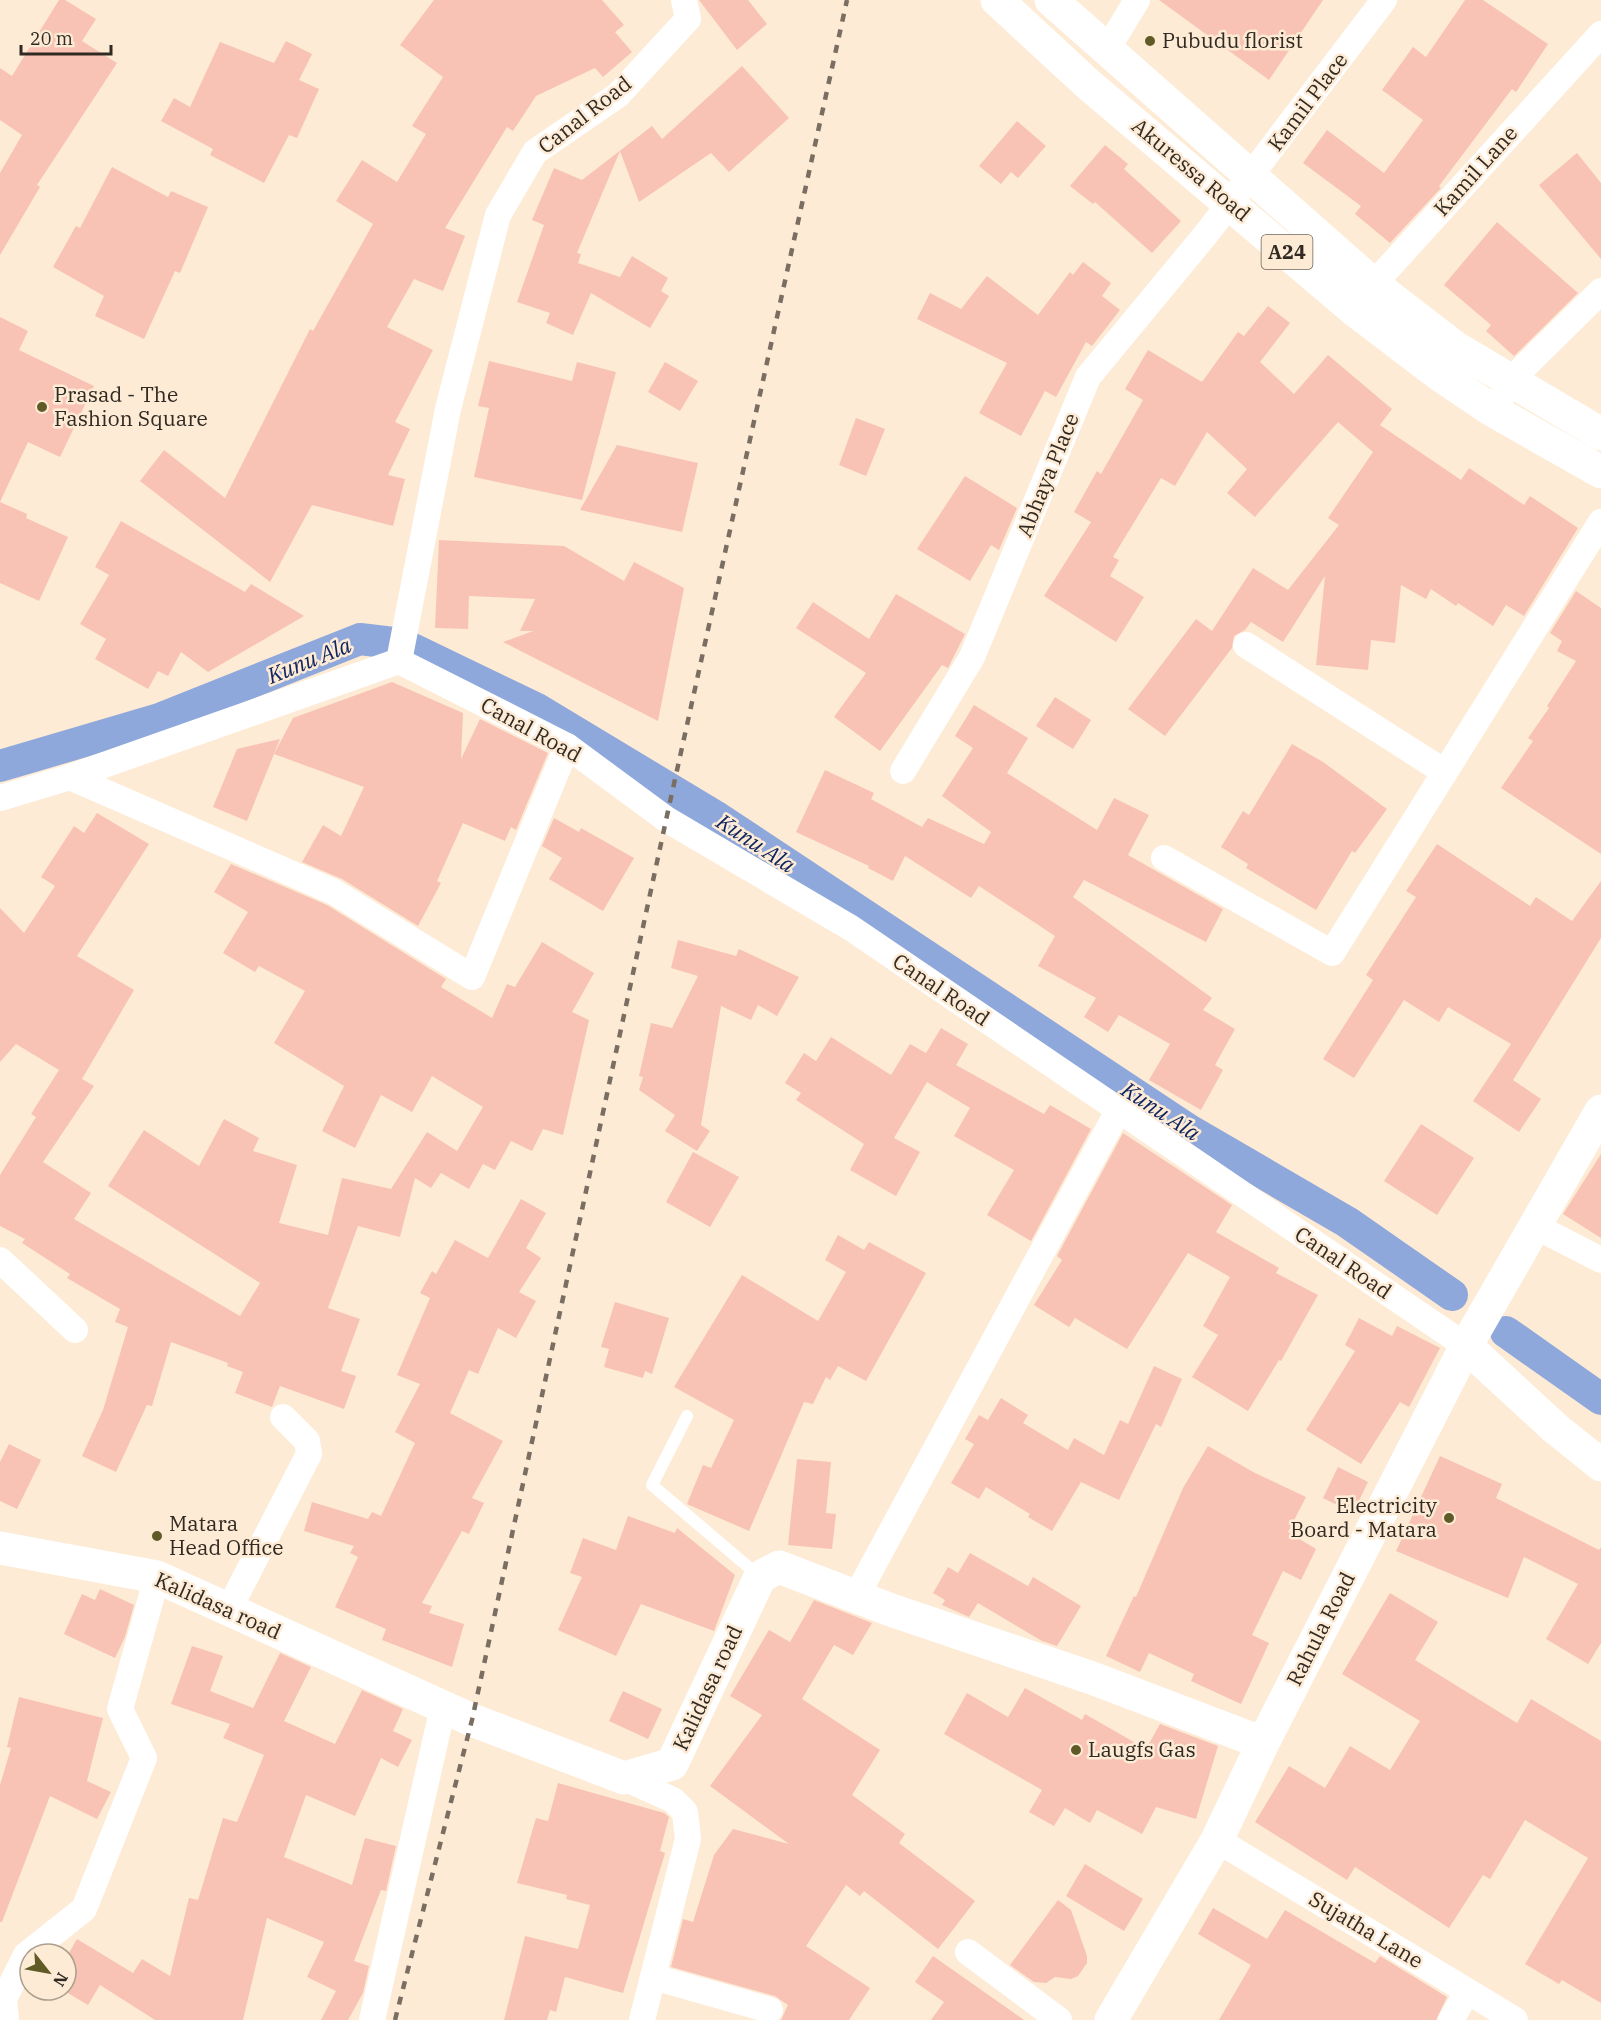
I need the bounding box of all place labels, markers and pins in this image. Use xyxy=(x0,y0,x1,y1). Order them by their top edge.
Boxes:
place label: Pubudu florist xyxy=(1162,26,1303,54)
marker: Pubudu florist xyxy=(1143,34,1157,48)
place label: Prasad - The Fashion Square xyxy=(54,380,208,432)
marker: Prasad - The Fashion Square xyxy=(35,400,49,414)
place label: Electricity Board - Matara xyxy=(1290,1491,1438,1543)
place label: Matara Head Office xyxy=(169,1509,284,1561)
marker: Electricity Board - Matara xyxy=(1442,1511,1456,1525)
marker: Matara Head Office xyxy=(150,1529,164,1543)
place label: Laugfs Gas xyxy=(1088,1735,1196,1763)
marker: Laugfs Gas xyxy=(1069,1743,1083,1757)

